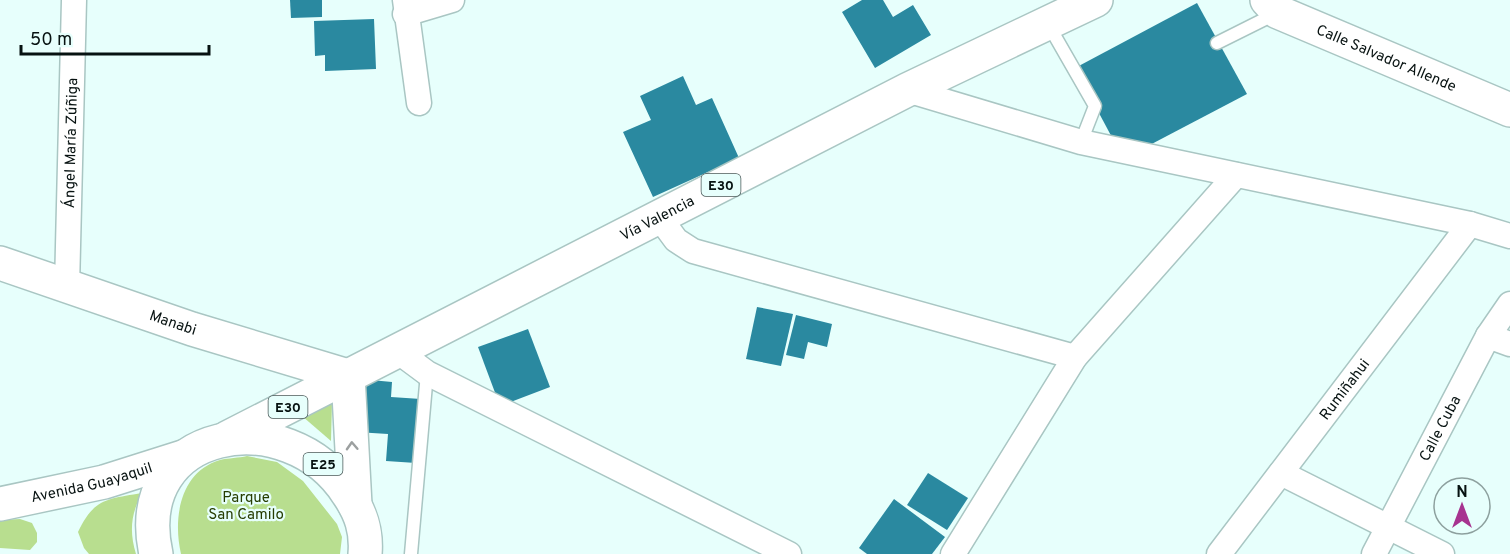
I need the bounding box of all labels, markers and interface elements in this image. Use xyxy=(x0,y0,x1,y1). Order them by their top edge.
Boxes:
scale bar xyxy=(21,18,208,56)
street label: Calle Salvador Allende xyxy=(1313,21,1459,97)
text: 50 m xyxy=(30,29,72,52)
street label: Ángel María Zúñiga xyxy=(60,78,83,209)
road number: E30 xyxy=(702,174,740,196)
street label: Vía Valencia xyxy=(617,192,698,246)
street label: Manabi xyxy=(147,307,198,341)
street label: Rumiñahui xyxy=(1316,356,1375,425)
street label: Calle Cuba xyxy=(1416,393,1466,465)
road number: E30 xyxy=(268,396,308,418)
one-way arrow xyxy=(346,442,359,451)
road number: E25 xyxy=(304,453,342,475)
street label: Avenida Guayaquil xyxy=(29,459,155,508)
north arrow xyxy=(1432,476,1492,536)
text: N xyxy=(1456,483,1468,503)
park label: Parque San Camilo xyxy=(208,489,284,525)

